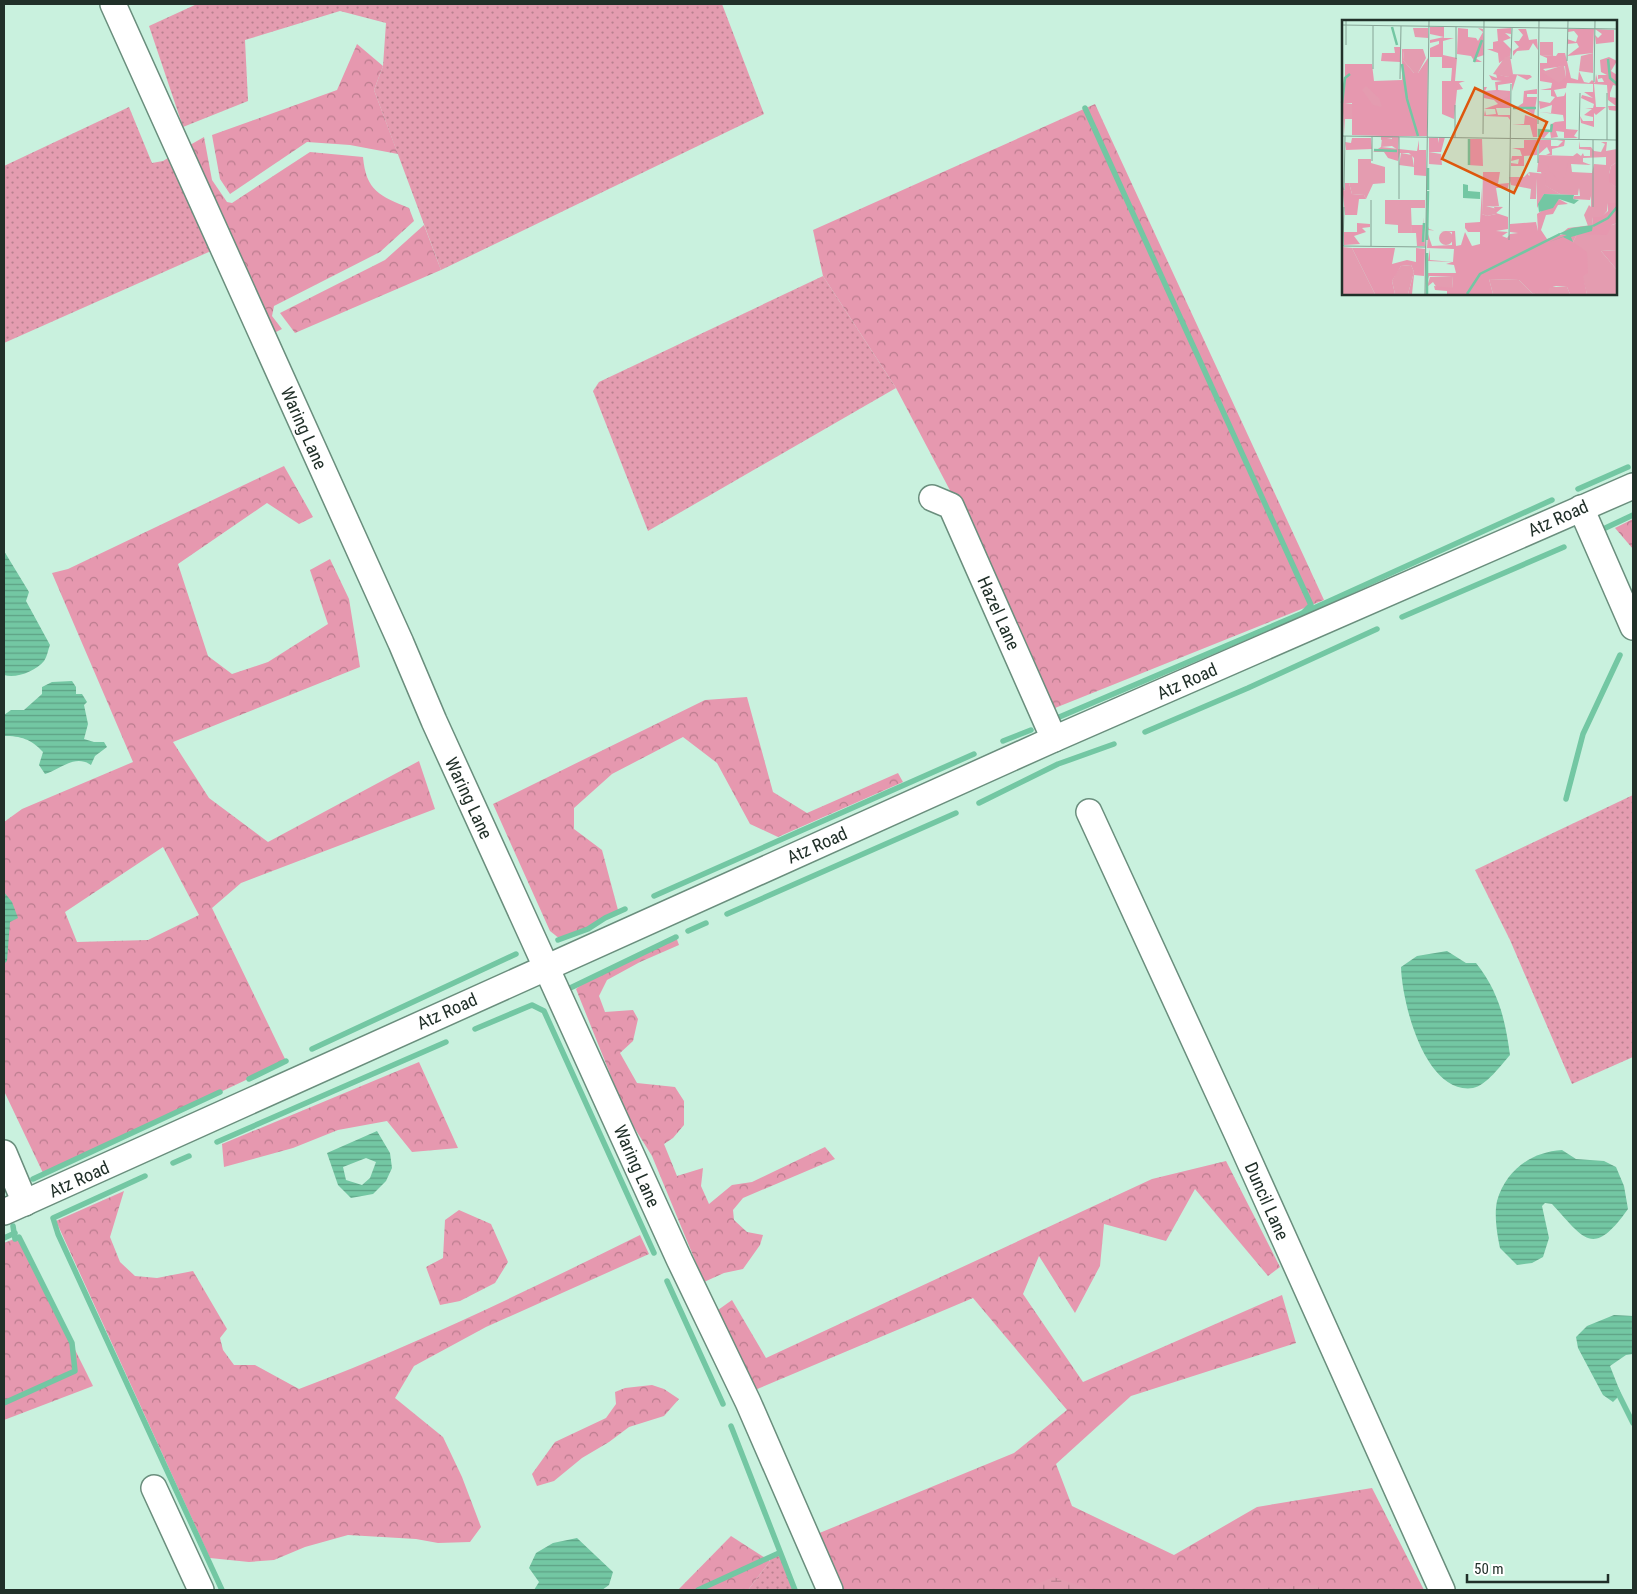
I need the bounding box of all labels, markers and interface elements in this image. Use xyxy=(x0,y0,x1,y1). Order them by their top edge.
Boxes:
inset map xyxy=(1342,20,1617,295)
street label: Waring Lane xyxy=(277,384,331,472)
street label: Atz Road xyxy=(1525,495,1591,541)
street label: Hazel Lane xyxy=(973,573,1025,653)
street label: Atz Road xyxy=(1154,658,1220,704)
street label: Waring Lane xyxy=(441,754,497,842)
street label: Atz Road xyxy=(784,822,850,868)
street label: Atz Road xyxy=(414,988,480,1034)
street label: Waring Lane xyxy=(610,1122,664,1210)
street label: Atz Road xyxy=(46,1156,112,1202)
street label: Duncil Lane xyxy=(1241,1159,1293,1243)
scale bar xyxy=(1467,1552,1608,1584)
text: 50 m xyxy=(1474,1560,1504,1578)

